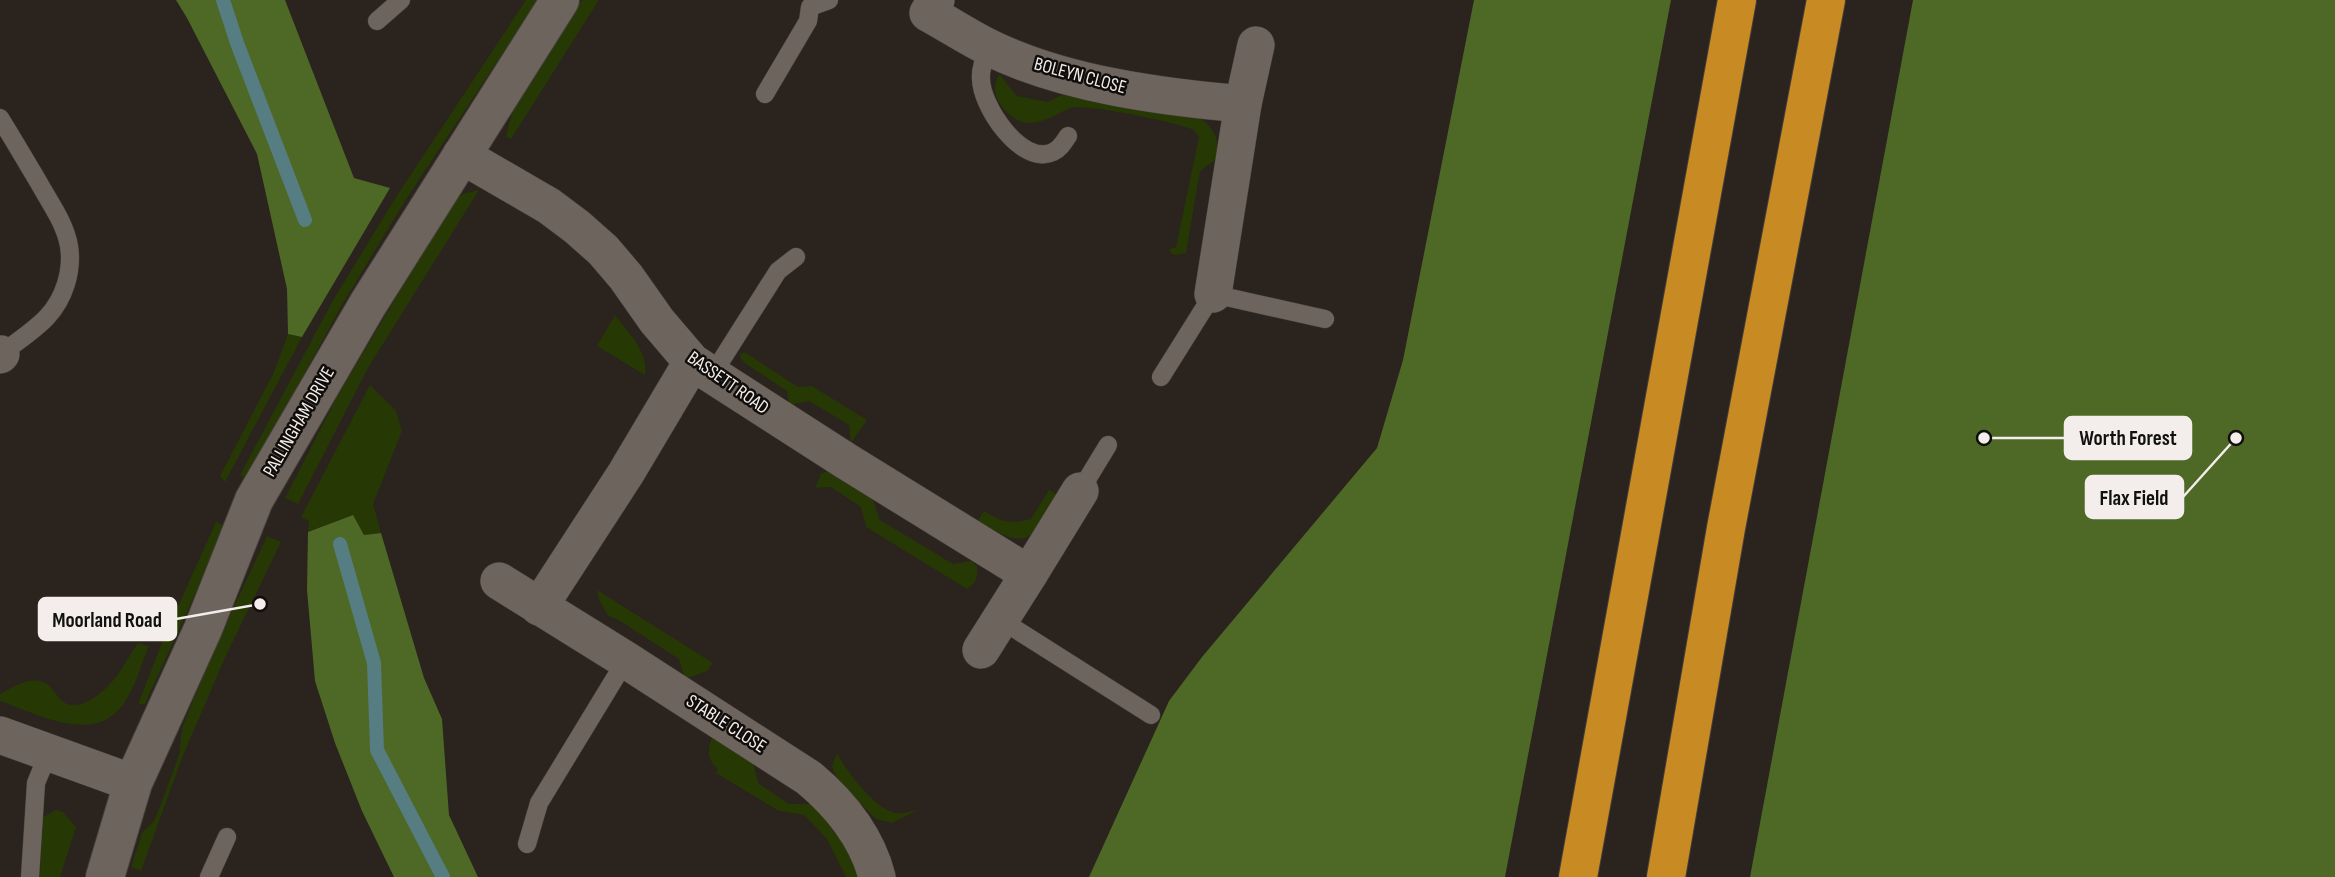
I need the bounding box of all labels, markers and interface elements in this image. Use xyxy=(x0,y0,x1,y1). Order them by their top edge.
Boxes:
street label: BOLEYN CLOSE xyxy=(1031,53,1129,99)
street label: BASSETT ROAD xyxy=(683,347,773,419)
street label: PALLINGHAM DRIVE xyxy=(258,363,340,481)
callout: Worth Forest xyxy=(2065,417,2191,459)
text: Worth Forest xyxy=(2079,426,2177,451)
callout: Flax Field xyxy=(2086,476,2183,518)
text: Flax Field xyxy=(2100,486,2168,511)
callout: Moorland Road xyxy=(39,598,176,640)
text: Moorland Road xyxy=(52,608,162,633)
street label: STABLE CLOSE xyxy=(682,690,770,758)

